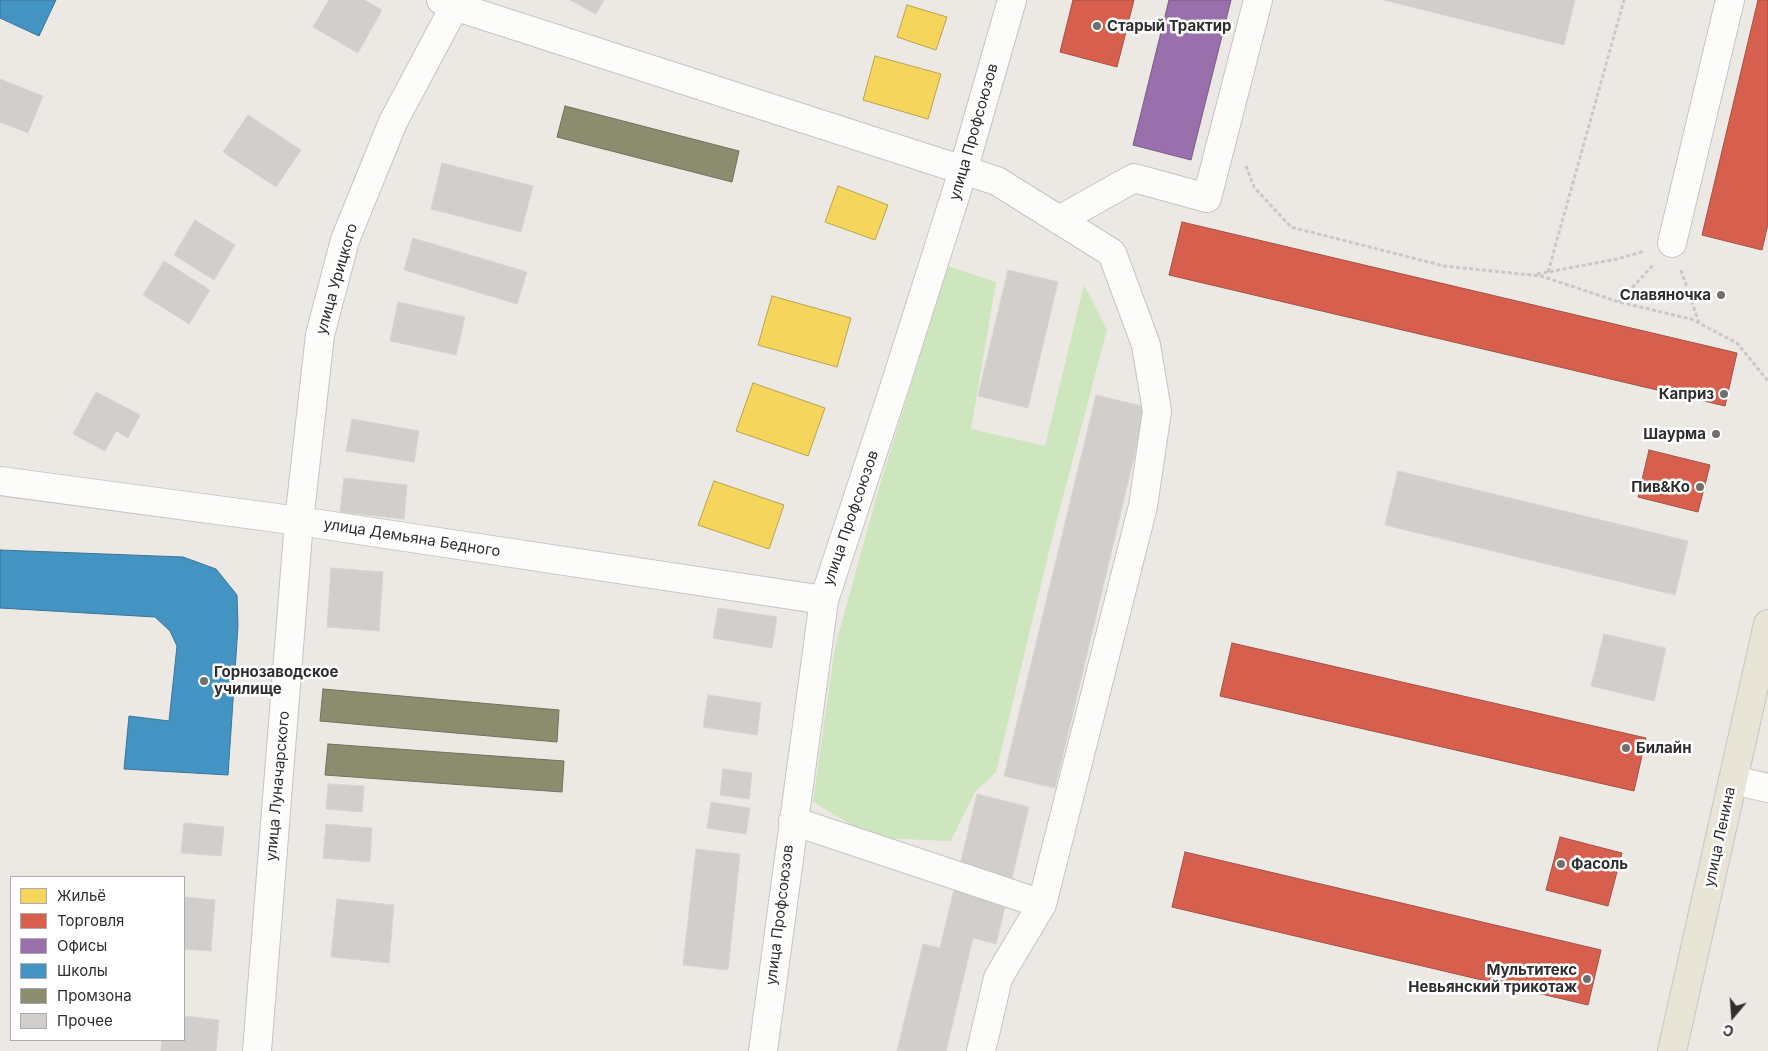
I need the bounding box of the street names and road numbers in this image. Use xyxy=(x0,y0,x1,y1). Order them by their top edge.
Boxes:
street label: улица Профсоюзов xyxy=(946,61,1002,203)
street label: улица Урицкого xyxy=(313,221,361,337)
street label: улица Профсоюзов xyxy=(819,448,883,588)
street label: улица Демьяна Бедного xyxy=(322,515,502,561)
street label: улица Луначарского xyxy=(262,710,294,862)
street label: улица Ленина xyxy=(1701,785,1739,889)
street label: улица Профсоюзов xyxy=(762,844,798,986)

